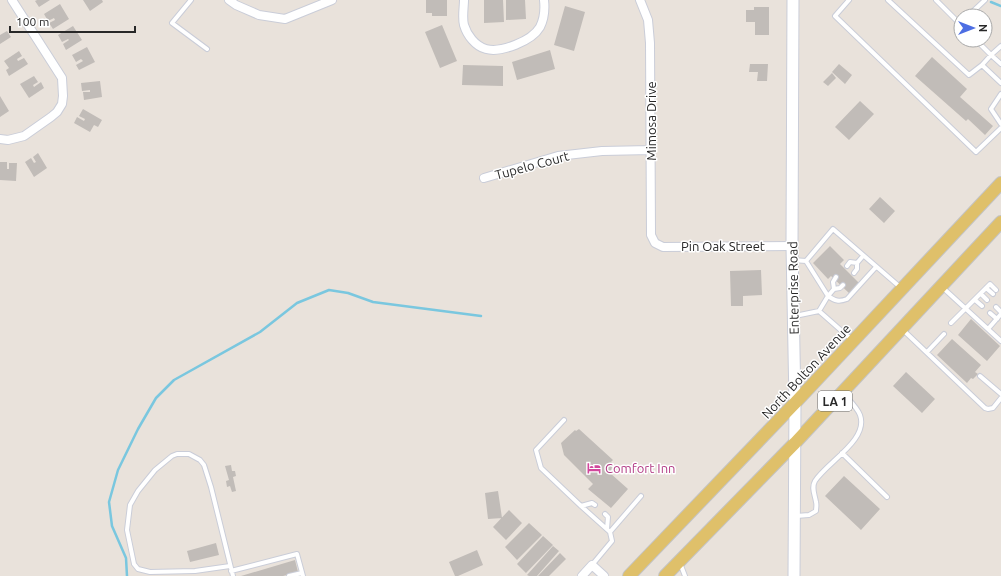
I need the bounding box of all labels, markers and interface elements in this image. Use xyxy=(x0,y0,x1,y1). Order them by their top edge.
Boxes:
scale bar xyxy=(10,8,135,34)
north arrow xyxy=(953,8,993,48)
text: 100 m xyxy=(16,15,49,28)
text: N xyxy=(977,24,989,32)
street label: Mimosa Drive xyxy=(644,81,658,161)
street label: Tupelo Court xyxy=(493,148,571,182)
street label: Pin Oak Street xyxy=(681,239,765,253)
street label: Enterprise Road xyxy=(785,241,801,335)
street label: North Bolton Avenue xyxy=(759,321,853,421)
road number: LA 1 xyxy=(818,391,852,411)
hotel icon: Comfort Inn xyxy=(586,460,602,476)
place label: Comfort Inn xyxy=(605,461,676,475)

